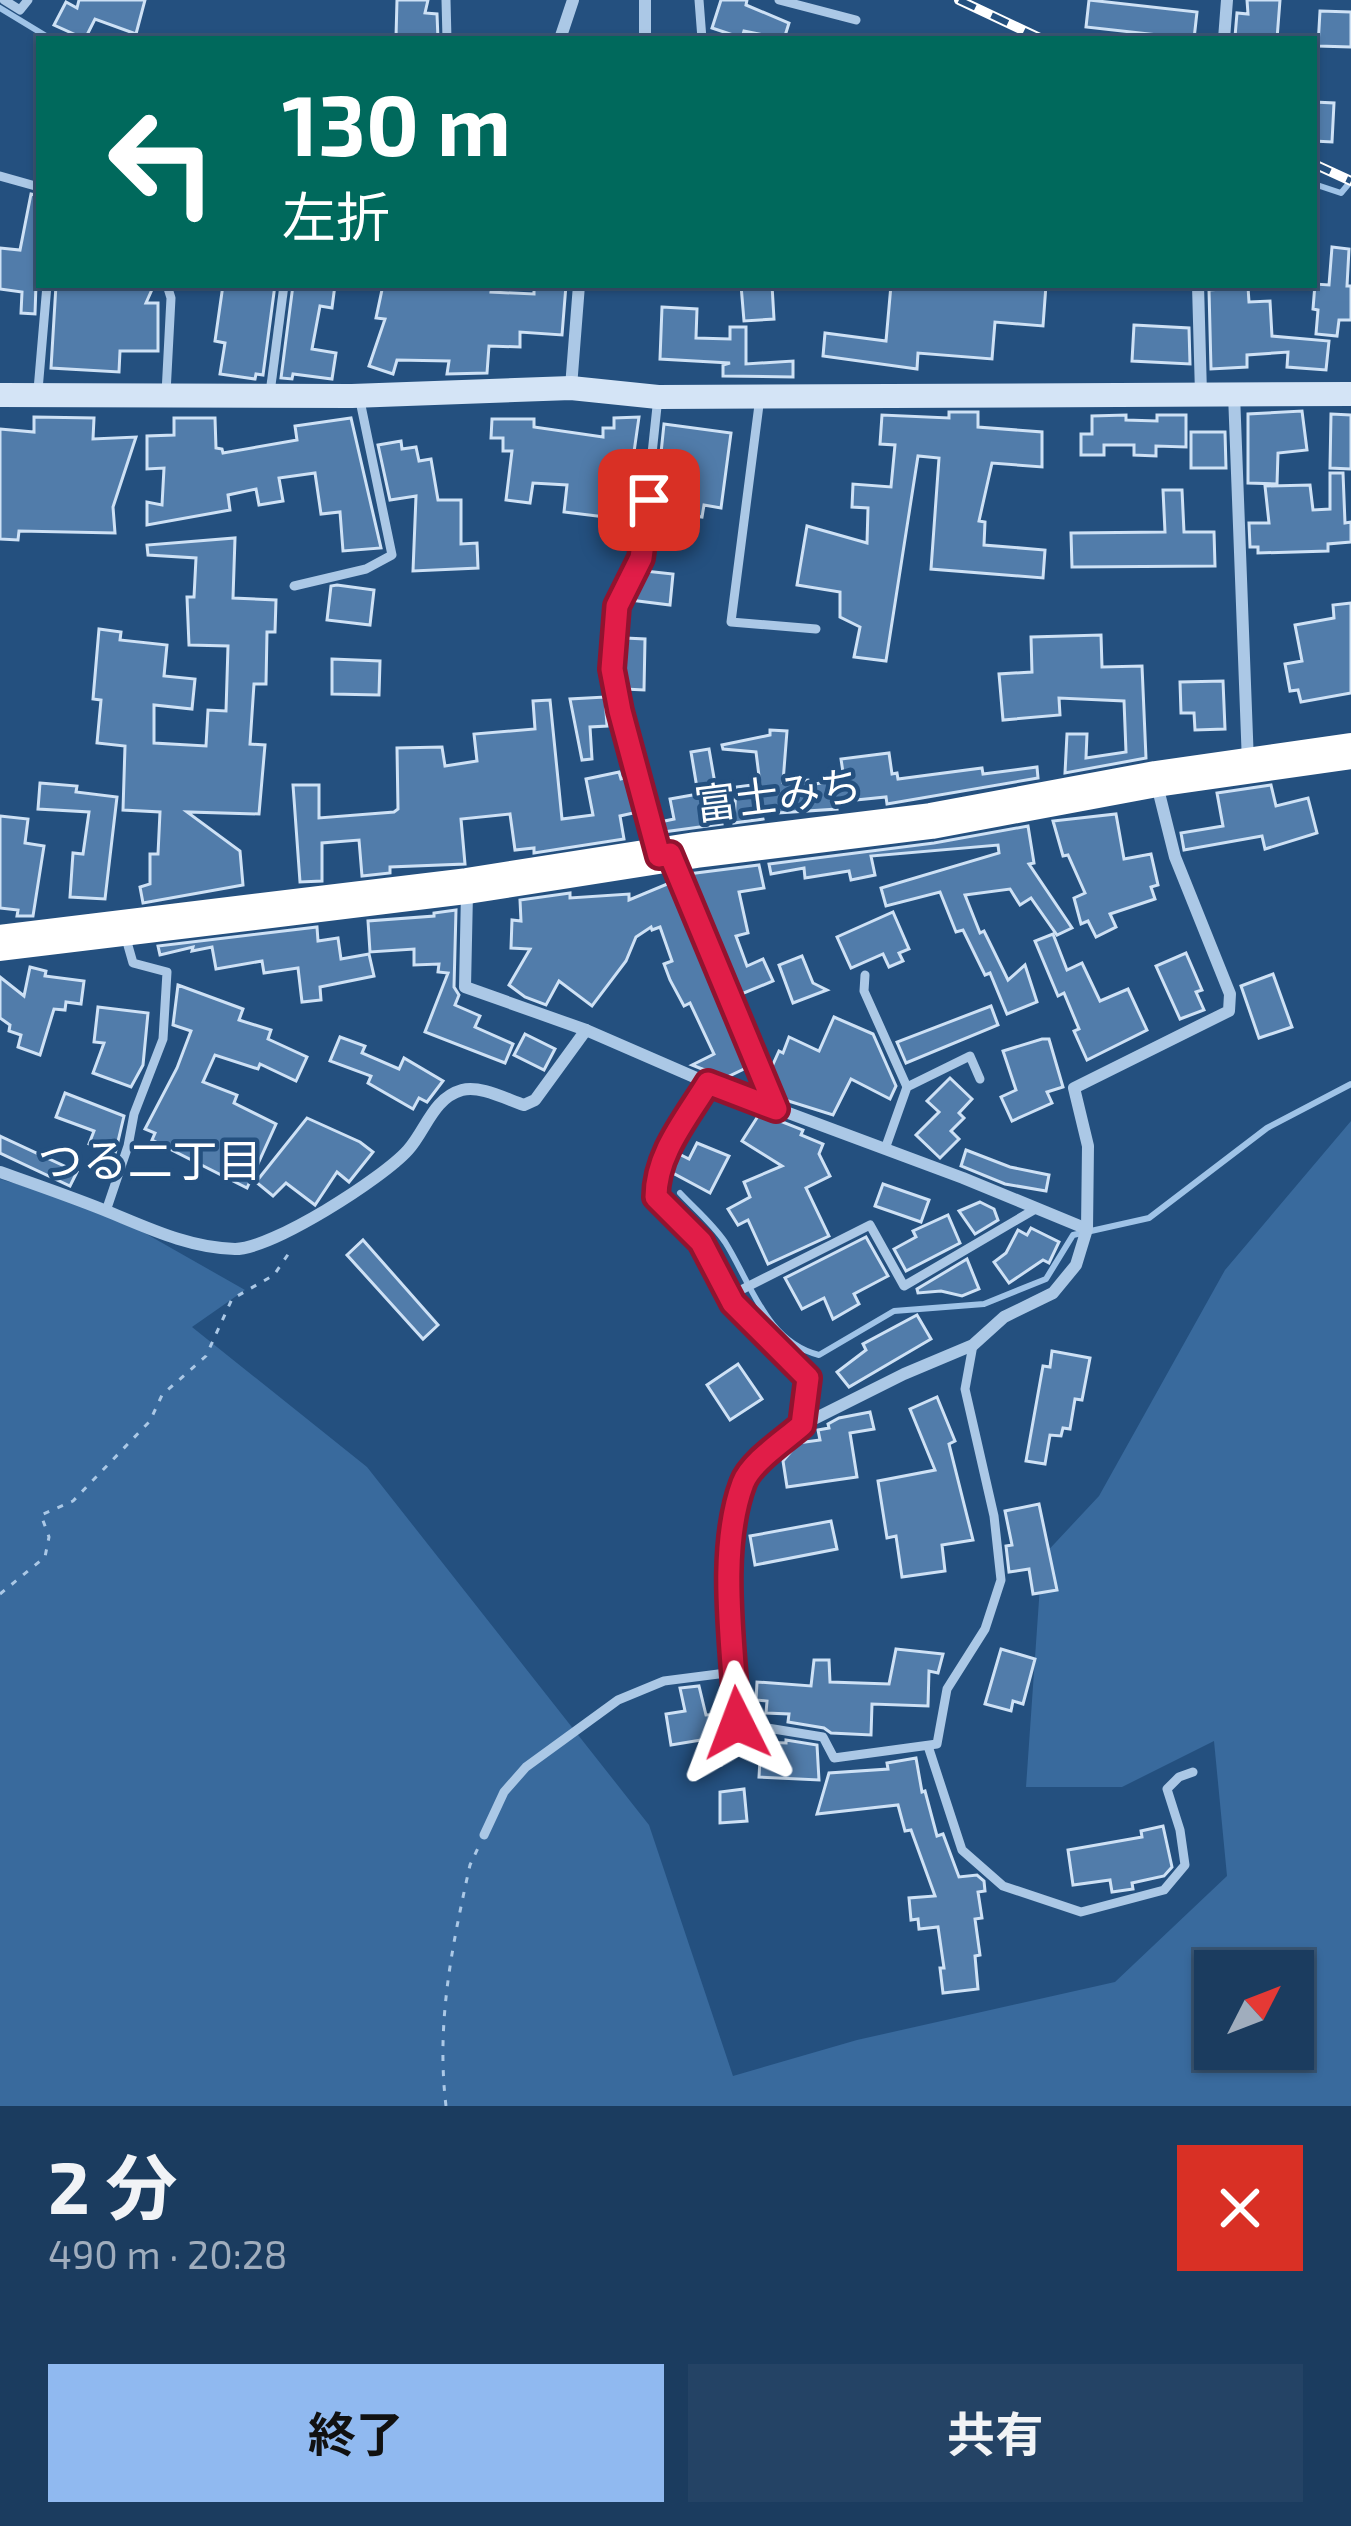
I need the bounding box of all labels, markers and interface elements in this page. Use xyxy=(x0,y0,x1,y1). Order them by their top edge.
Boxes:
text: 130 m xyxy=(282,72,511,173)
icon: left xyxy=(84,84,240,240)
text: 左折 xyxy=(282,183,390,248)
pin xyxy=(598,449,700,551)
icon: arrive xyxy=(616,467,682,533)
street label: 富士みち xyxy=(691,758,864,828)
district label: つる二丁目 xyxy=(37,1132,263,1186)
position arrow xyxy=(674,1660,800,1786)
north arrow xyxy=(1194,1950,1314,2070)
map controls xyxy=(1194,1950,1314,2070)
text: 2 分 xyxy=(48,2142,177,2228)
button: close xyxy=(1177,2145,1303,2271)
text: 490 m · 20:28 xyxy=(48,2230,288,2277)
button: 終了 xyxy=(48,2364,664,2502)
button: 共有 xyxy=(688,2364,1303,2502)

